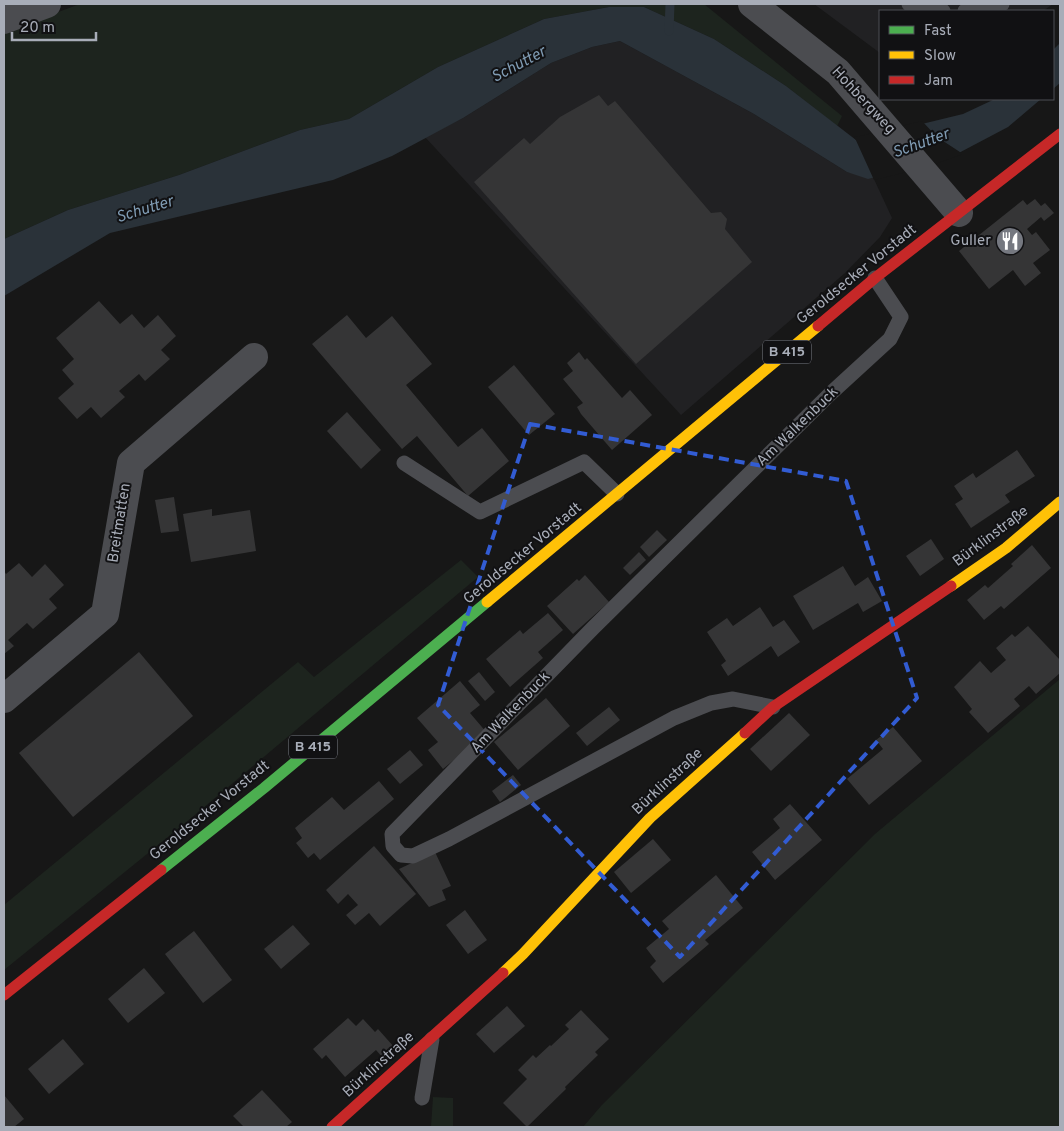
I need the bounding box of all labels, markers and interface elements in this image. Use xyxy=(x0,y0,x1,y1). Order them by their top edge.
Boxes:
scale bar xyxy=(12,10,96,42)
legend xyxy=(879,10,1054,100)
text: 20 m xyxy=(20,19,55,38)
text: Fast xyxy=(924,22,952,41)
water label: Schutter xyxy=(488,41,551,88)
text: Slow xyxy=(924,47,956,66)
street label: Hohbergweg xyxy=(827,63,899,139)
text: Jam xyxy=(924,72,953,91)
water label: Schutter xyxy=(890,124,954,163)
water label: Schutter xyxy=(114,191,178,228)
street label: Geroldsecker Vorstadt xyxy=(793,221,921,329)
restaurant icon: Guller xyxy=(995,226,1025,256)
place label: Guller xyxy=(950,232,991,251)
road number: B 415 xyxy=(763,341,811,364)
street label: Am Walkenbuck xyxy=(753,383,843,471)
street label: Breitmatten xyxy=(104,482,136,564)
street label: Geroldsecker Vorstadt xyxy=(460,499,586,609)
street label: Bürklinstraße xyxy=(949,502,1033,572)
street label: Am Walkenbuck xyxy=(467,668,555,758)
road number: B 415 xyxy=(289,736,337,759)
street label: Bürklinstraße xyxy=(629,744,707,820)
street label: Geroldsecker Vorstadt xyxy=(146,757,274,865)
street label: Bürklinstraße xyxy=(339,1028,419,1102)

